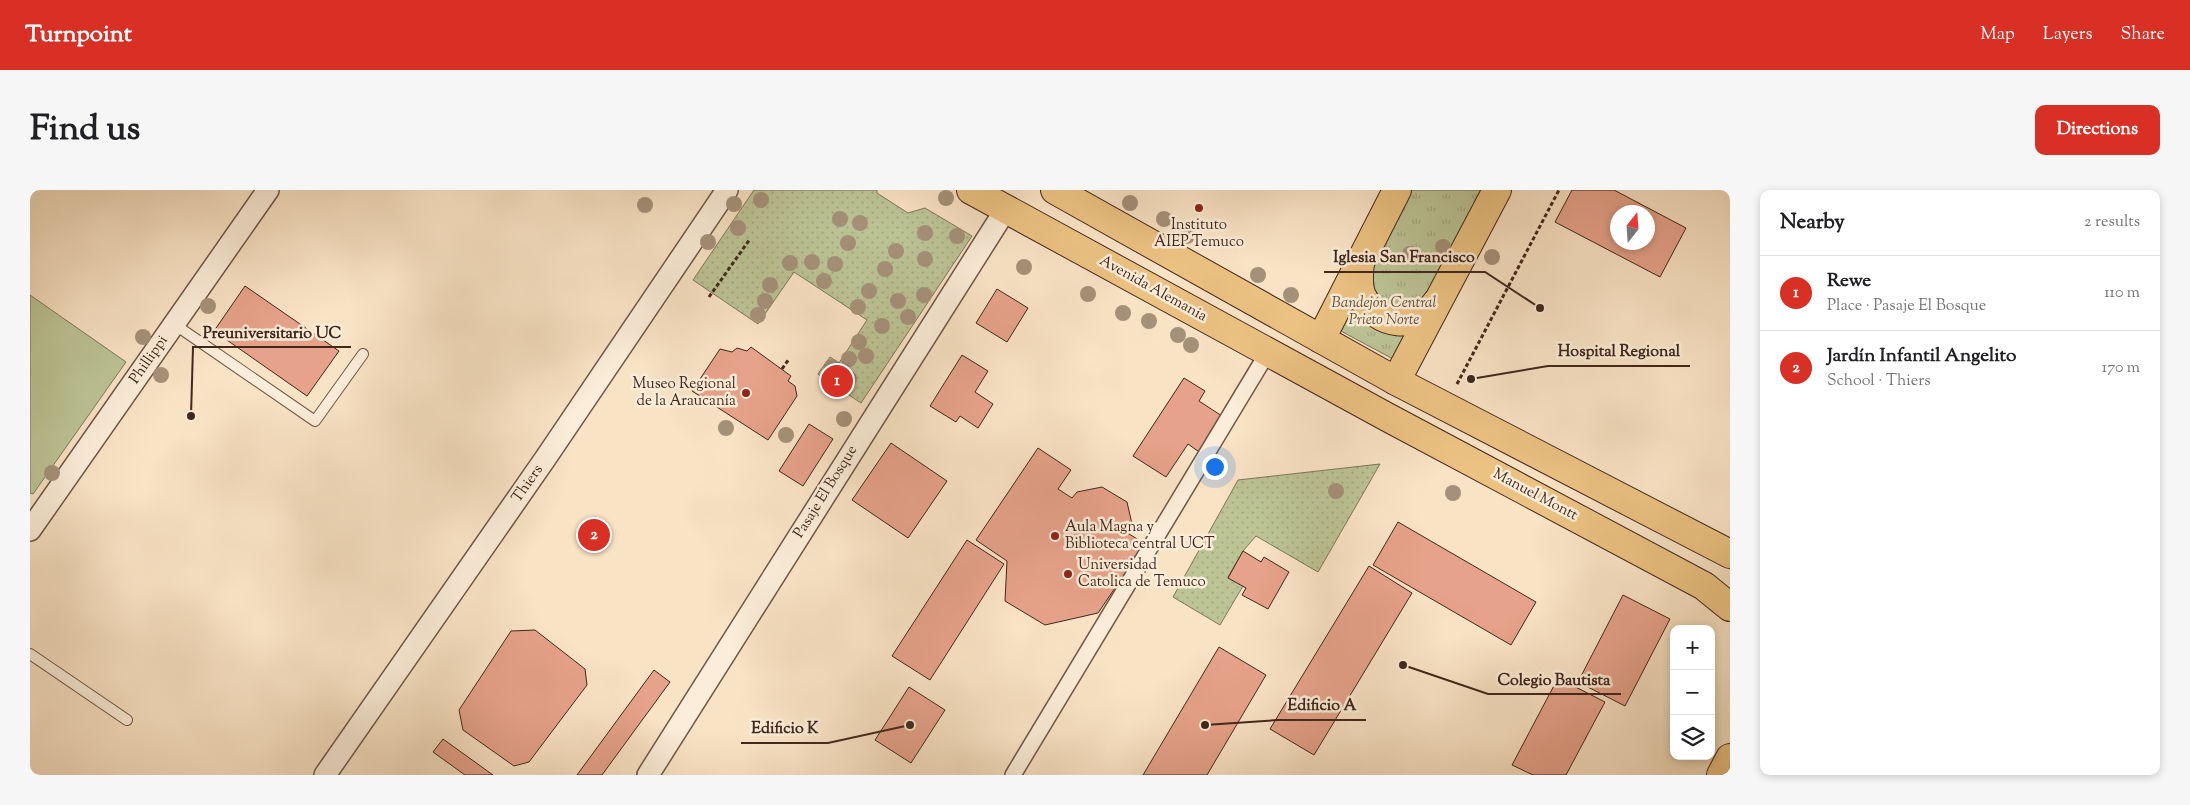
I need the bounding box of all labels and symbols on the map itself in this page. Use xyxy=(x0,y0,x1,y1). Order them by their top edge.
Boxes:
marker: Instituto AIEP Temuco xyxy=(1193,202,1205,214)
north arrow xyxy=(1610,205,1655,250)
place label: Instituto AIEP Temuco xyxy=(1154,215,1244,253)
callout: Iglesia San Francisco xyxy=(1324,241,1485,272)
text: Iglesia San Francisco xyxy=(1333,247,1475,270)
street label: Avenida Alemania xyxy=(1095,251,1211,327)
park label: Bandejón Central Prieto Norte xyxy=(1332,293,1436,331)
callout: Preuniversitario UC xyxy=(193,316,351,347)
text: Preuniversitario UC xyxy=(203,323,341,346)
street label: Phillippi xyxy=(125,332,173,388)
callout: Hospital Regional xyxy=(1548,335,1690,366)
text: Hospital Regional xyxy=(1558,341,1681,364)
pin: 1 xyxy=(821,362,853,400)
place label: Museo Regional de la Araucanía xyxy=(633,374,736,412)
marker: Museo Regional de la Araucanía xyxy=(740,387,752,399)
street label: Pasaje El Bosque xyxy=(789,441,863,543)
your location xyxy=(1202,454,1228,480)
street label: Thiers xyxy=(507,461,549,507)
street label: Manuel Montt xyxy=(1489,464,1581,526)
pin: 2 xyxy=(578,516,610,554)
place label: Aula Magna y Biblioteca central UCT xyxy=(1065,517,1215,555)
marker: Aula Magna y Biblioteca central UCT xyxy=(1049,530,1061,542)
place label: Universidad Catolica de Temuco xyxy=(1078,555,1206,593)
marker: Universidad Catolica de Temuco xyxy=(1062,568,1074,580)
callout: Colegio Bautista xyxy=(1488,663,1621,694)
text: Colegio Bautista xyxy=(1498,670,1611,693)
callout: Edificio A xyxy=(1278,689,1366,720)
text: Edificio A xyxy=(1288,695,1356,718)
callout: Edificio K xyxy=(741,712,828,743)
text: Edificio K xyxy=(751,718,819,741)

